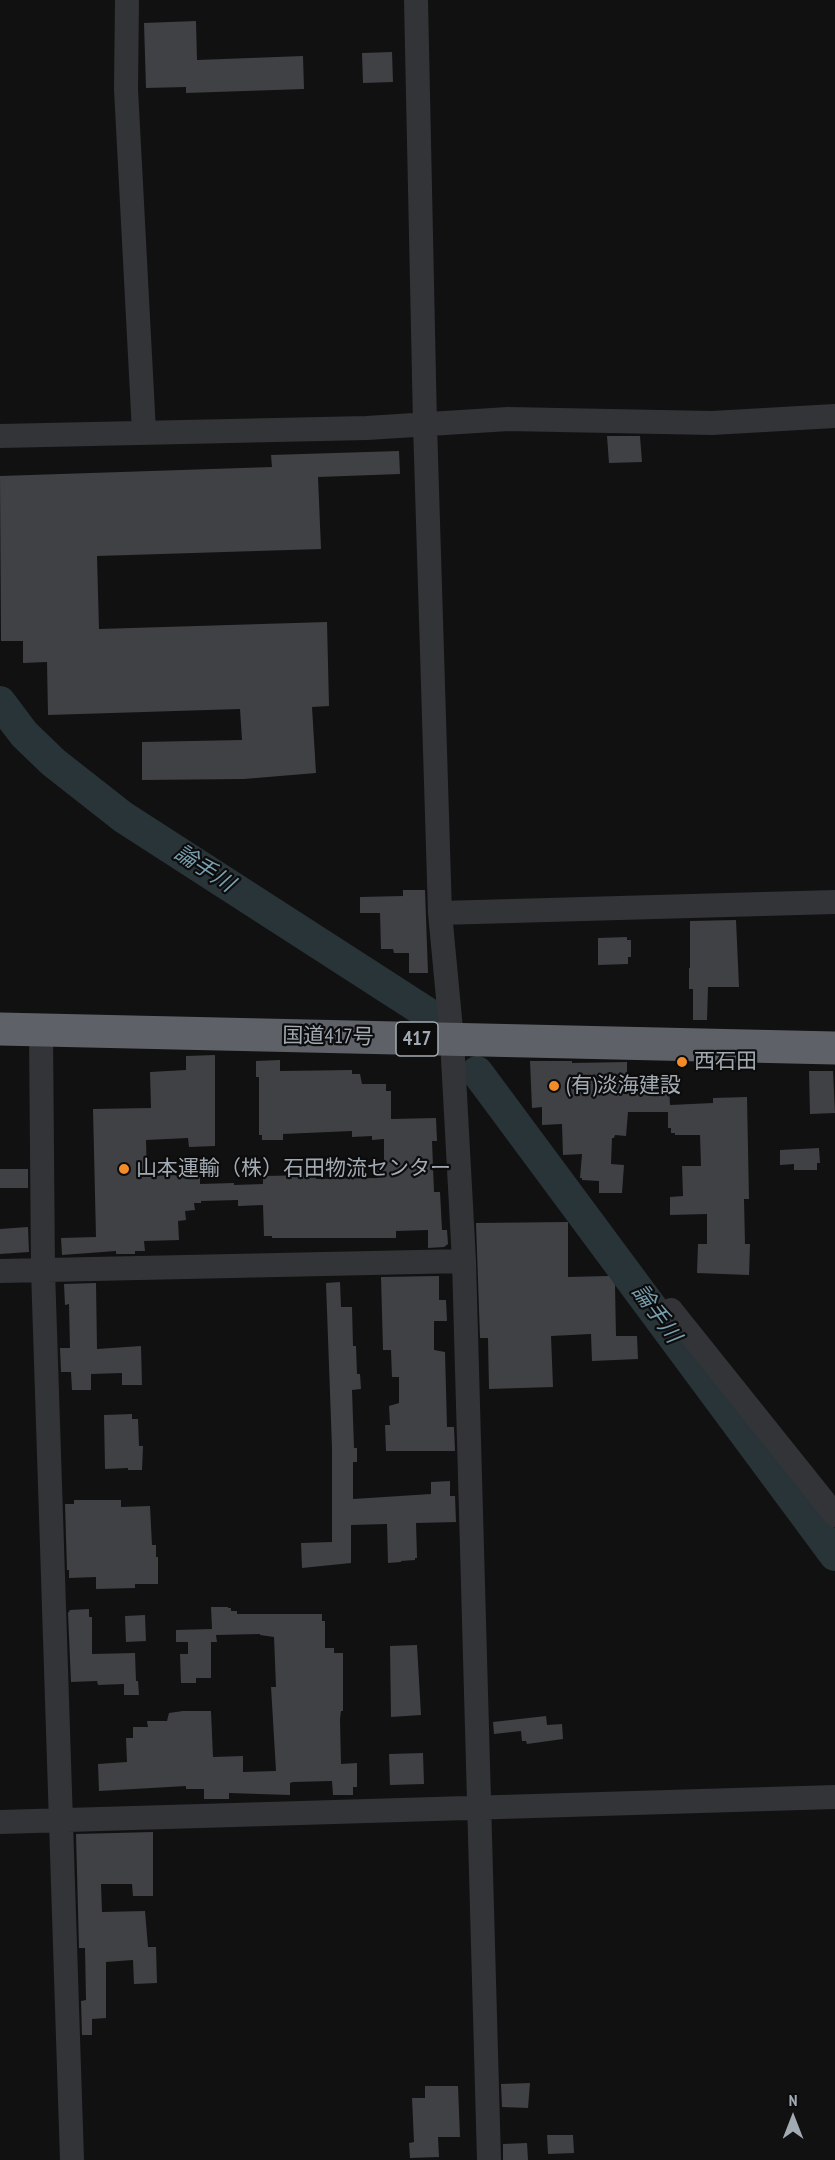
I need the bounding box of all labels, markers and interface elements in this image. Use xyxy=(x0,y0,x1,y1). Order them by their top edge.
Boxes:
water label: 論手川 xyxy=(169,840,239,898)
road number: 417 xyxy=(396,1022,438,1056)
street label: 国道417号 xyxy=(282,1024,374,1050)
place label: 西石田 xyxy=(694,1049,757,1075)
marker: 西石田 xyxy=(675,1055,689,1069)
place label: (有)淡海建設 xyxy=(566,1073,681,1099)
marker: (有)淡海建設 xyxy=(547,1079,561,1093)
place label: 山本運輸（株）石田物流センター xyxy=(136,1156,451,1182)
marker: 山本運輸（株）石田物流センター xyxy=(117,1162,131,1176)
water label: 論手川 xyxy=(626,1280,686,1348)
north arrow xyxy=(763,2088,823,2148)
text: N xyxy=(789,2090,797,2110)

